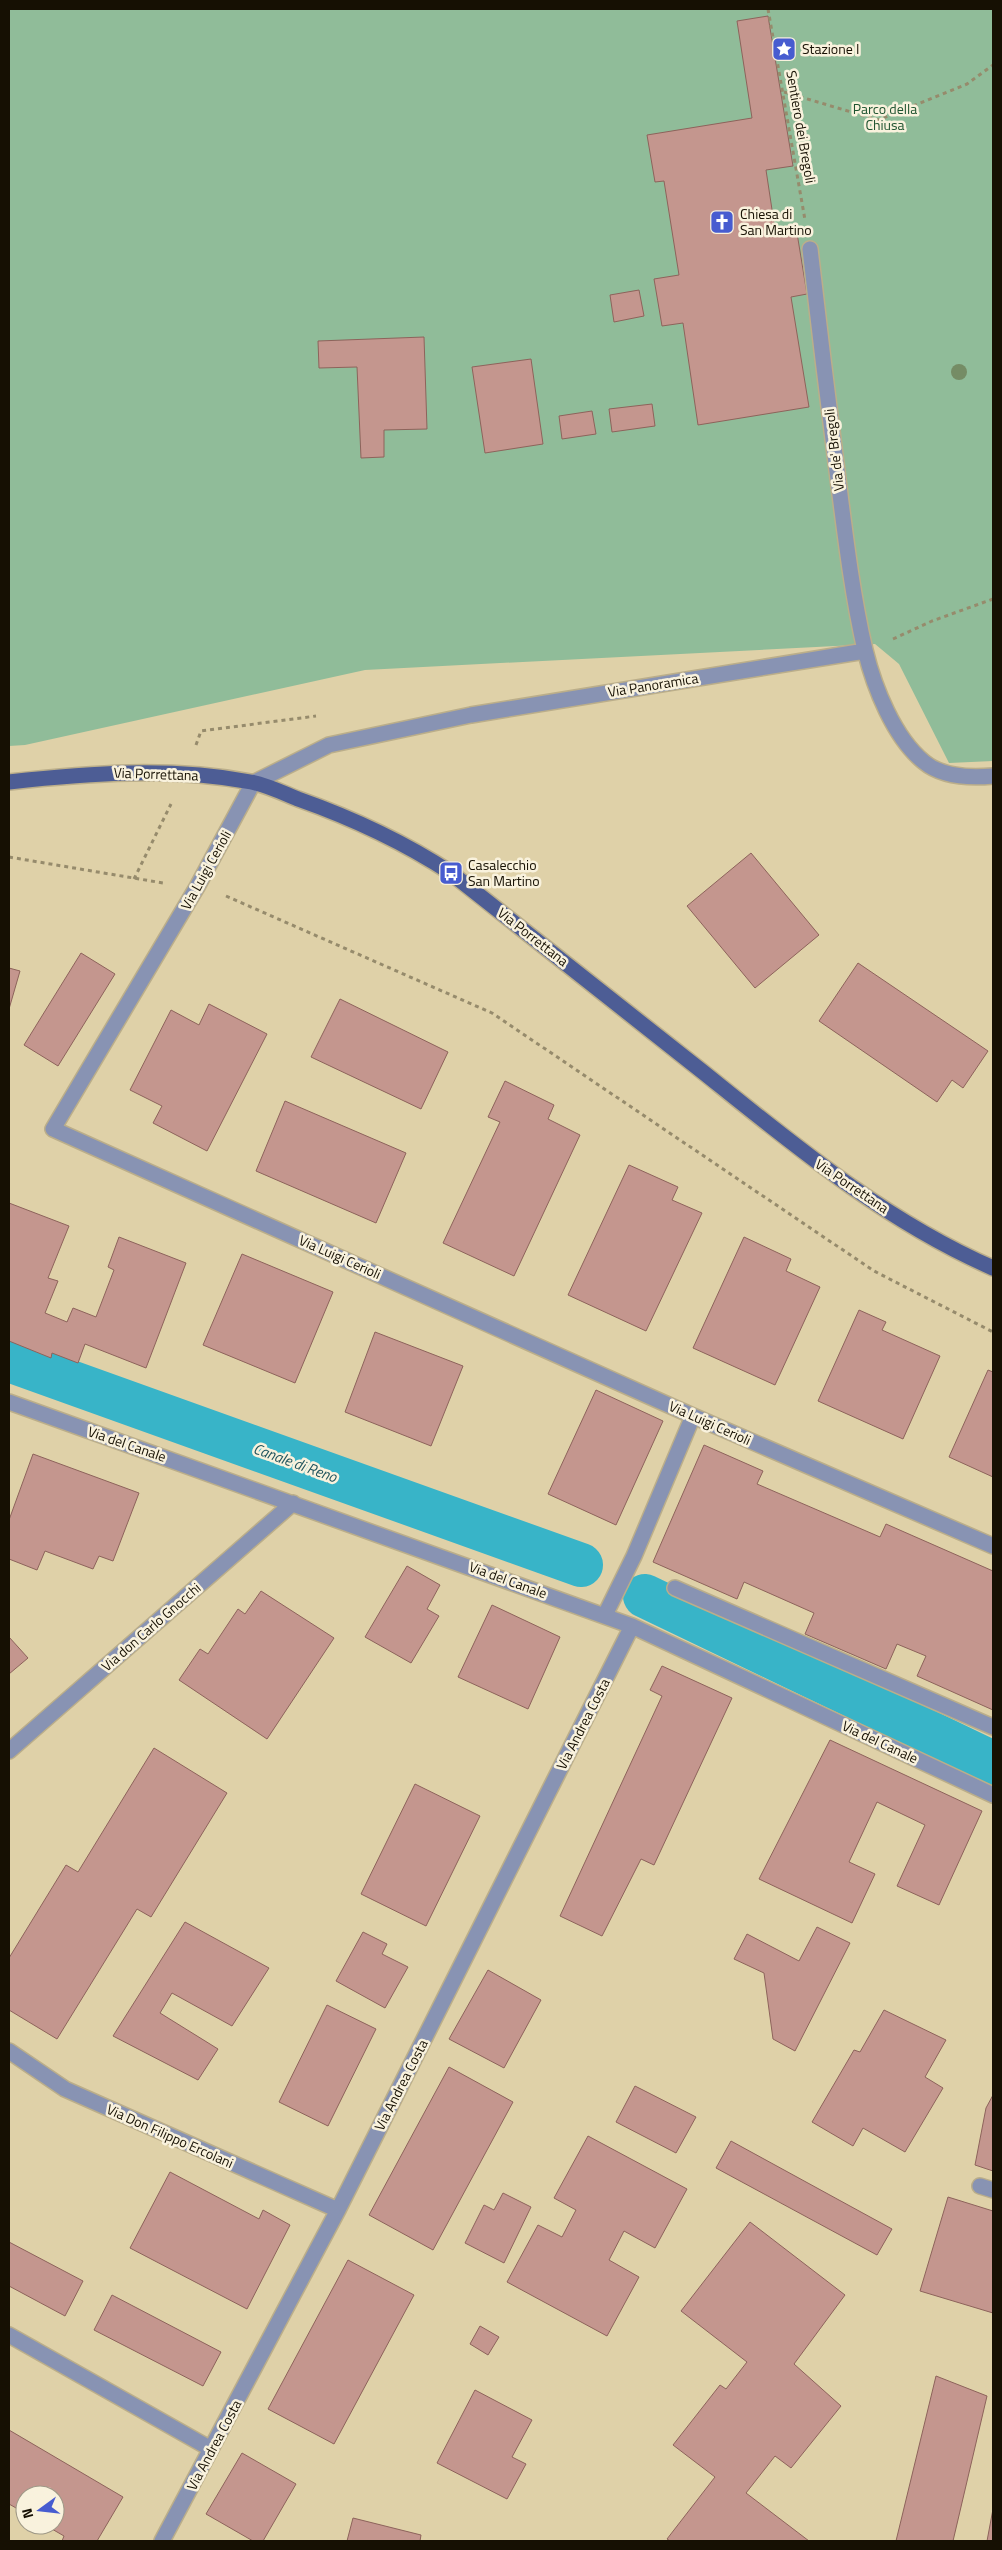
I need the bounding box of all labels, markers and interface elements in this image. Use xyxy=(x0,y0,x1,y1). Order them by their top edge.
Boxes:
place icon: Stazione I xyxy=(771,36,797,62)
place label: Stazione I xyxy=(802,38,859,59)
street label: Sentiero dei Bregoli xyxy=(781,69,822,185)
park label: Parco della Chiusa xyxy=(853,98,917,135)
place label: Chiesa di San Martino xyxy=(740,203,812,240)
church icon: Chiesa di San Martino xyxy=(709,209,735,235)
street label: Via de' Bregoli xyxy=(818,408,849,492)
street label: Via Panoramica xyxy=(606,667,700,702)
street label: Via Porrettana xyxy=(113,762,199,785)
street label: Via Luigi Cerioli xyxy=(175,826,236,913)
place label: Casalecchio San Martino xyxy=(468,854,540,891)
bus stop icon: Casalecchio San Martino xyxy=(438,860,464,886)
street label: Via Porrettana xyxy=(493,902,573,971)
street label: Via Porrettana xyxy=(811,1153,893,1218)
street label: Via Luigi Cerioli xyxy=(296,1229,385,1284)
street label: Via Luigi Cerioli xyxy=(666,1395,755,1450)
street label: Via del Canale xyxy=(85,1420,169,1467)
water label: Canale di Reno xyxy=(250,1437,341,1488)
street label: Via del Canale xyxy=(466,1556,550,1603)
street label: Via don Carlo Gnocchi xyxy=(96,1577,205,1676)
street label: Via Andrea Costa xyxy=(551,1675,615,1773)
street label: Via del Canale xyxy=(839,1715,922,1768)
street label: Via Andrea Costa xyxy=(369,2036,433,2134)
street label: Via Don Filippo Ercolani xyxy=(103,2098,237,2173)
street label: Via Andrea Costa xyxy=(181,2396,246,2494)
north arrow xyxy=(15,2485,65,2535)
text: N xyxy=(16,2506,38,2521)

